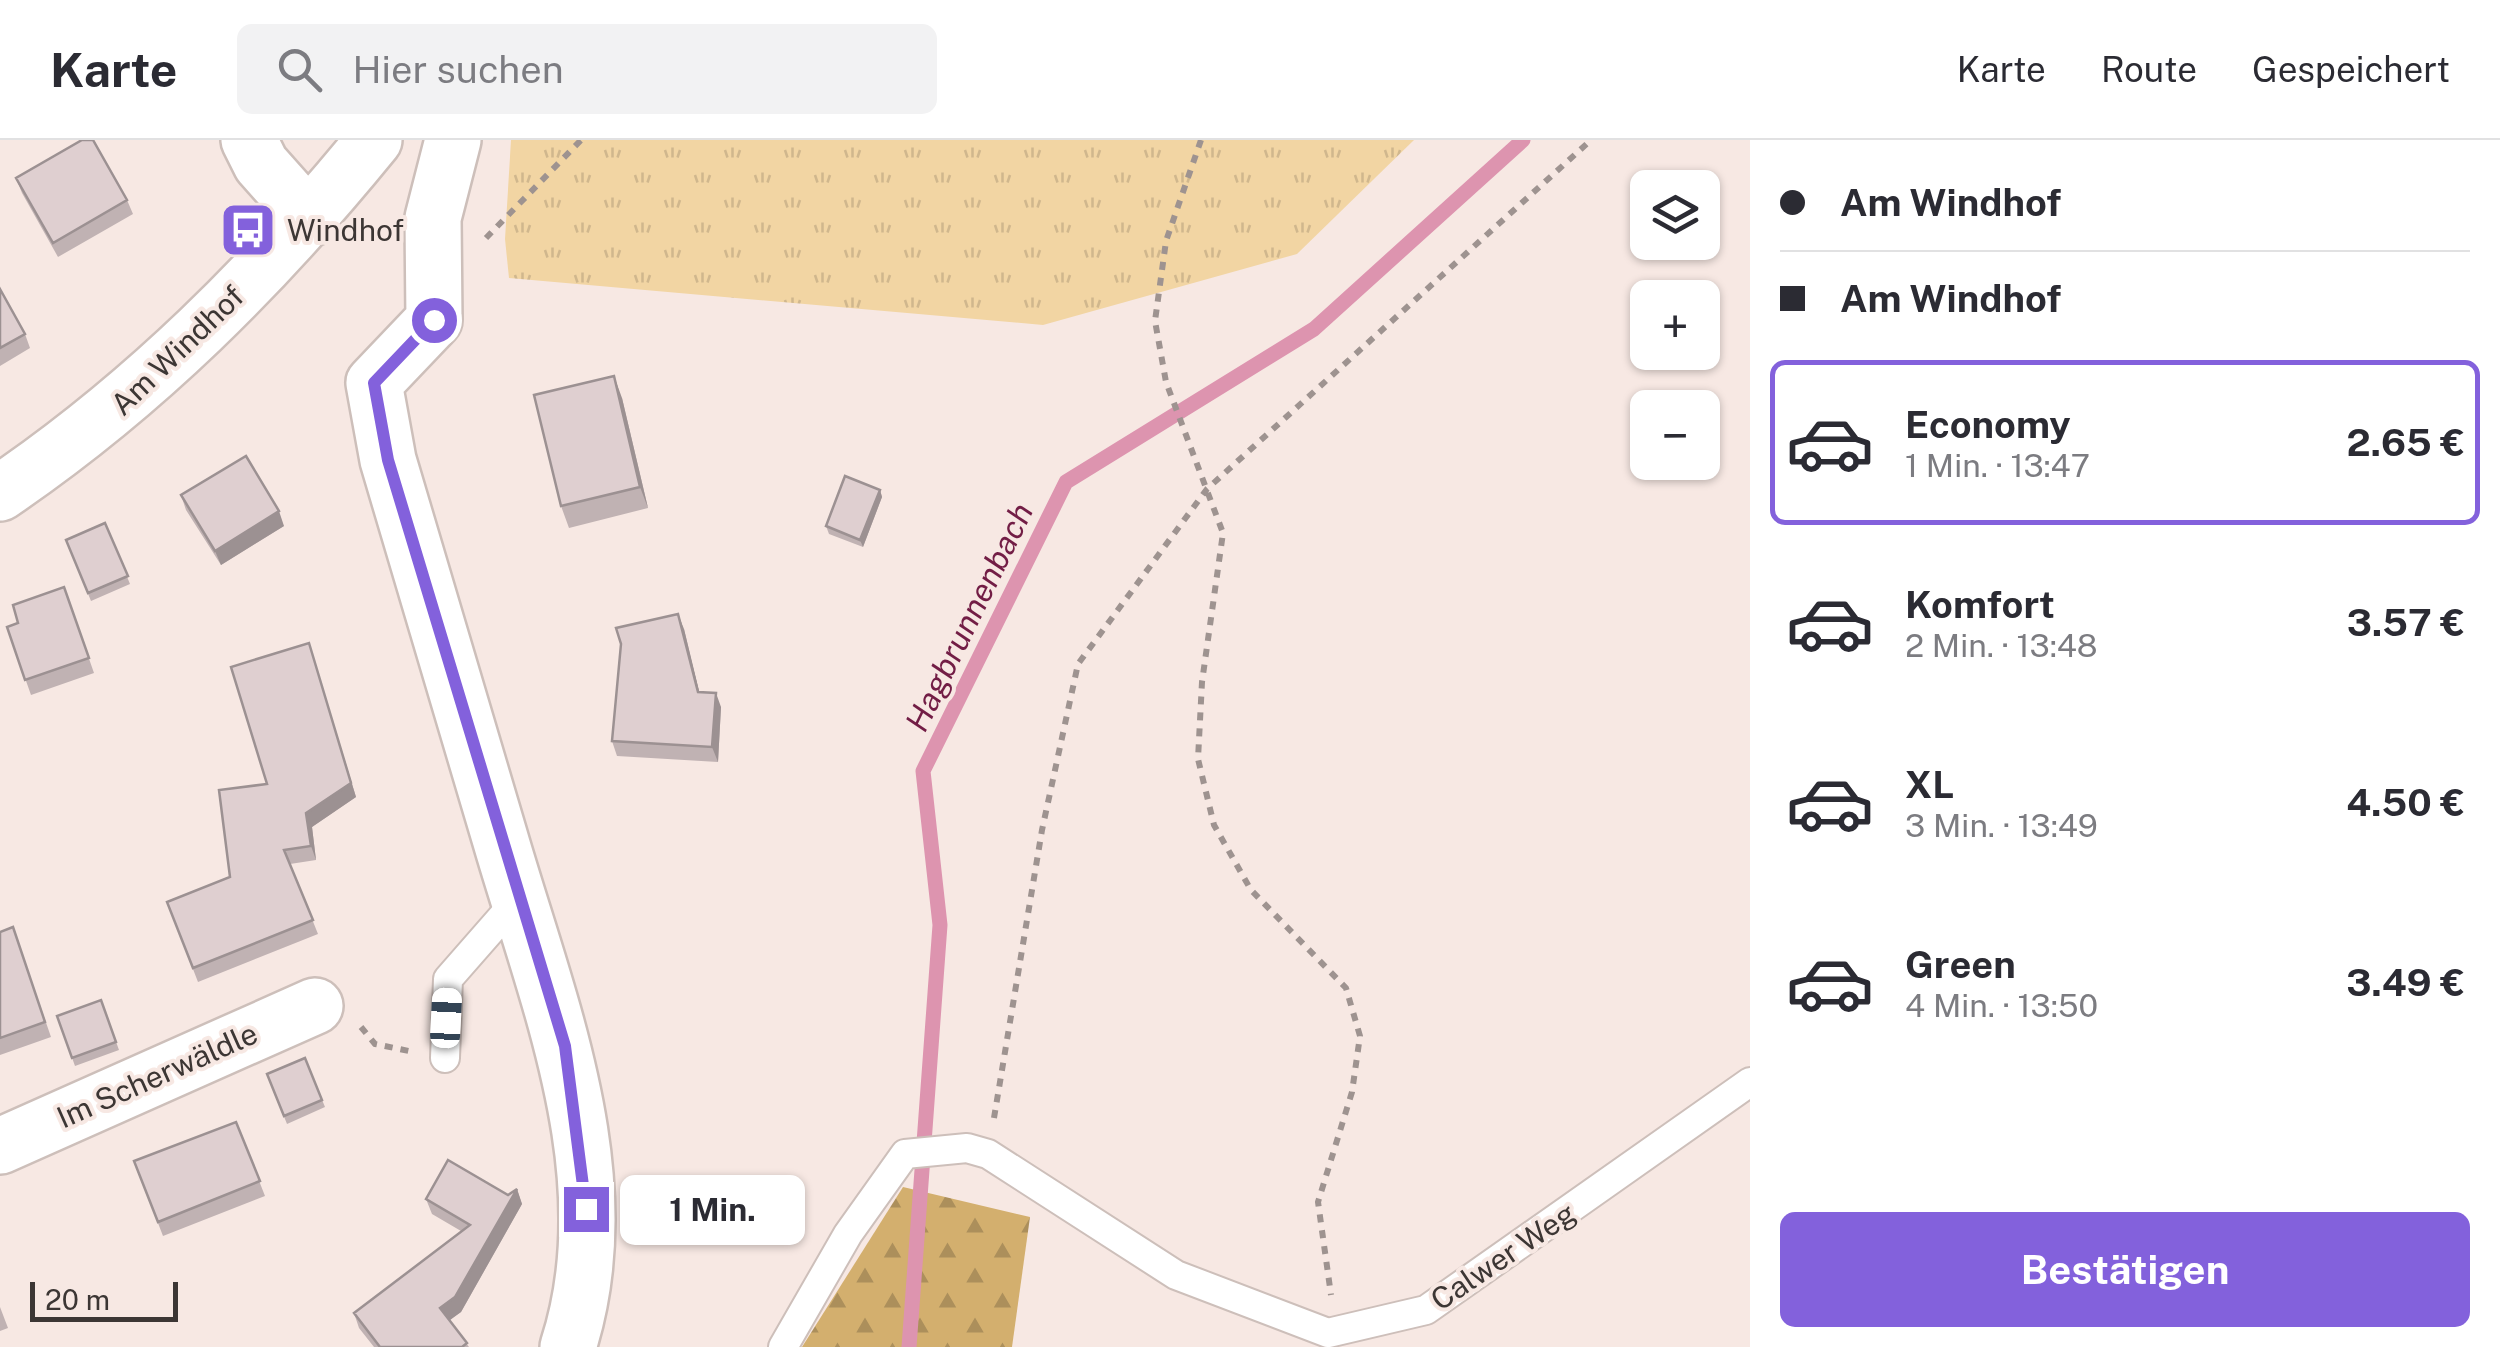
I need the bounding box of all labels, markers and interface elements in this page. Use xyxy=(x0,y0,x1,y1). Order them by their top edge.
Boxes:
search box xyxy=(237,24,937,114)
text: Karte xyxy=(50,41,177,98)
icon: search xyxy=(272,42,327,97)
text: Hier suchen xyxy=(352,47,564,92)
text: Karte xyxy=(1957,49,2046,90)
text: Route xyxy=(2101,49,2197,90)
text: Gespeichert xyxy=(2252,49,2450,90)
map controls xyxy=(1630,170,1720,480)
button: layers xyxy=(1630,170,1720,260)
text: Am Windhof xyxy=(1840,180,2061,225)
bus stop icon: Windhof xyxy=(218,200,278,260)
place label: Windhof xyxy=(287,212,404,248)
text: Am Windhof xyxy=(1840,276,2061,321)
street label: Am Windhof xyxy=(103,278,251,422)
button: + xyxy=(1630,280,1720,370)
route start xyxy=(412,298,457,343)
button: − xyxy=(1630,390,1720,480)
icon: car xyxy=(1785,398,1875,488)
text: Economy xyxy=(1905,402,2071,447)
text: 2.65 € xyxy=(2347,420,2465,465)
text: 1 Min. · 13:47 xyxy=(1905,447,2090,484)
water label: Hagbrunnenbach xyxy=(898,497,1040,737)
icon: car xyxy=(1785,578,1875,668)
text: Komfort xyxy=(1905,582,2055,627)
text: 3.57 € xyxy=(2347,600,2465,645)
text: 2 Min. · 13:48 xyxy=(1905,627,2097,664)
icon: car xyxy=(1785,758,1875,848)
text: XL xyxy=(1905,762,1954,807)
text: 4.50 € xyxy=(2346,780,2465,825)
text: 3 Min. · 13:49 xyxy=(1905,807,2098,844)
icon: car xyxy=(1785,938,1875,1028)
text: Green xyxy=(1905,942,2016,987)
text: 3.49 € xyxy=(2346,960,2465,1005)
car xyxy=(429,987,463,1049)
text: 4 Min. · 13:50 xyxy=(1905,987,2098,1024)
street label: Im Scherwäldle xyxy=(51,1015,263,1135)
callout: 1 Min. xyxy=(621,1174,806,1244)
route end xyxy=(564,1187,609,1232)
text: 1 Min. xyxy=(669,1191,756,1228)
street label: Calwer Weg xyxy=(1424,1194,1582,1318)
button: Bestätigen xyxy=(1780,1212,2470,1327)
scale bar xyxy=(30,1277,178,1322)
text: 20 m xyxy=(45,1283,110,1316)

